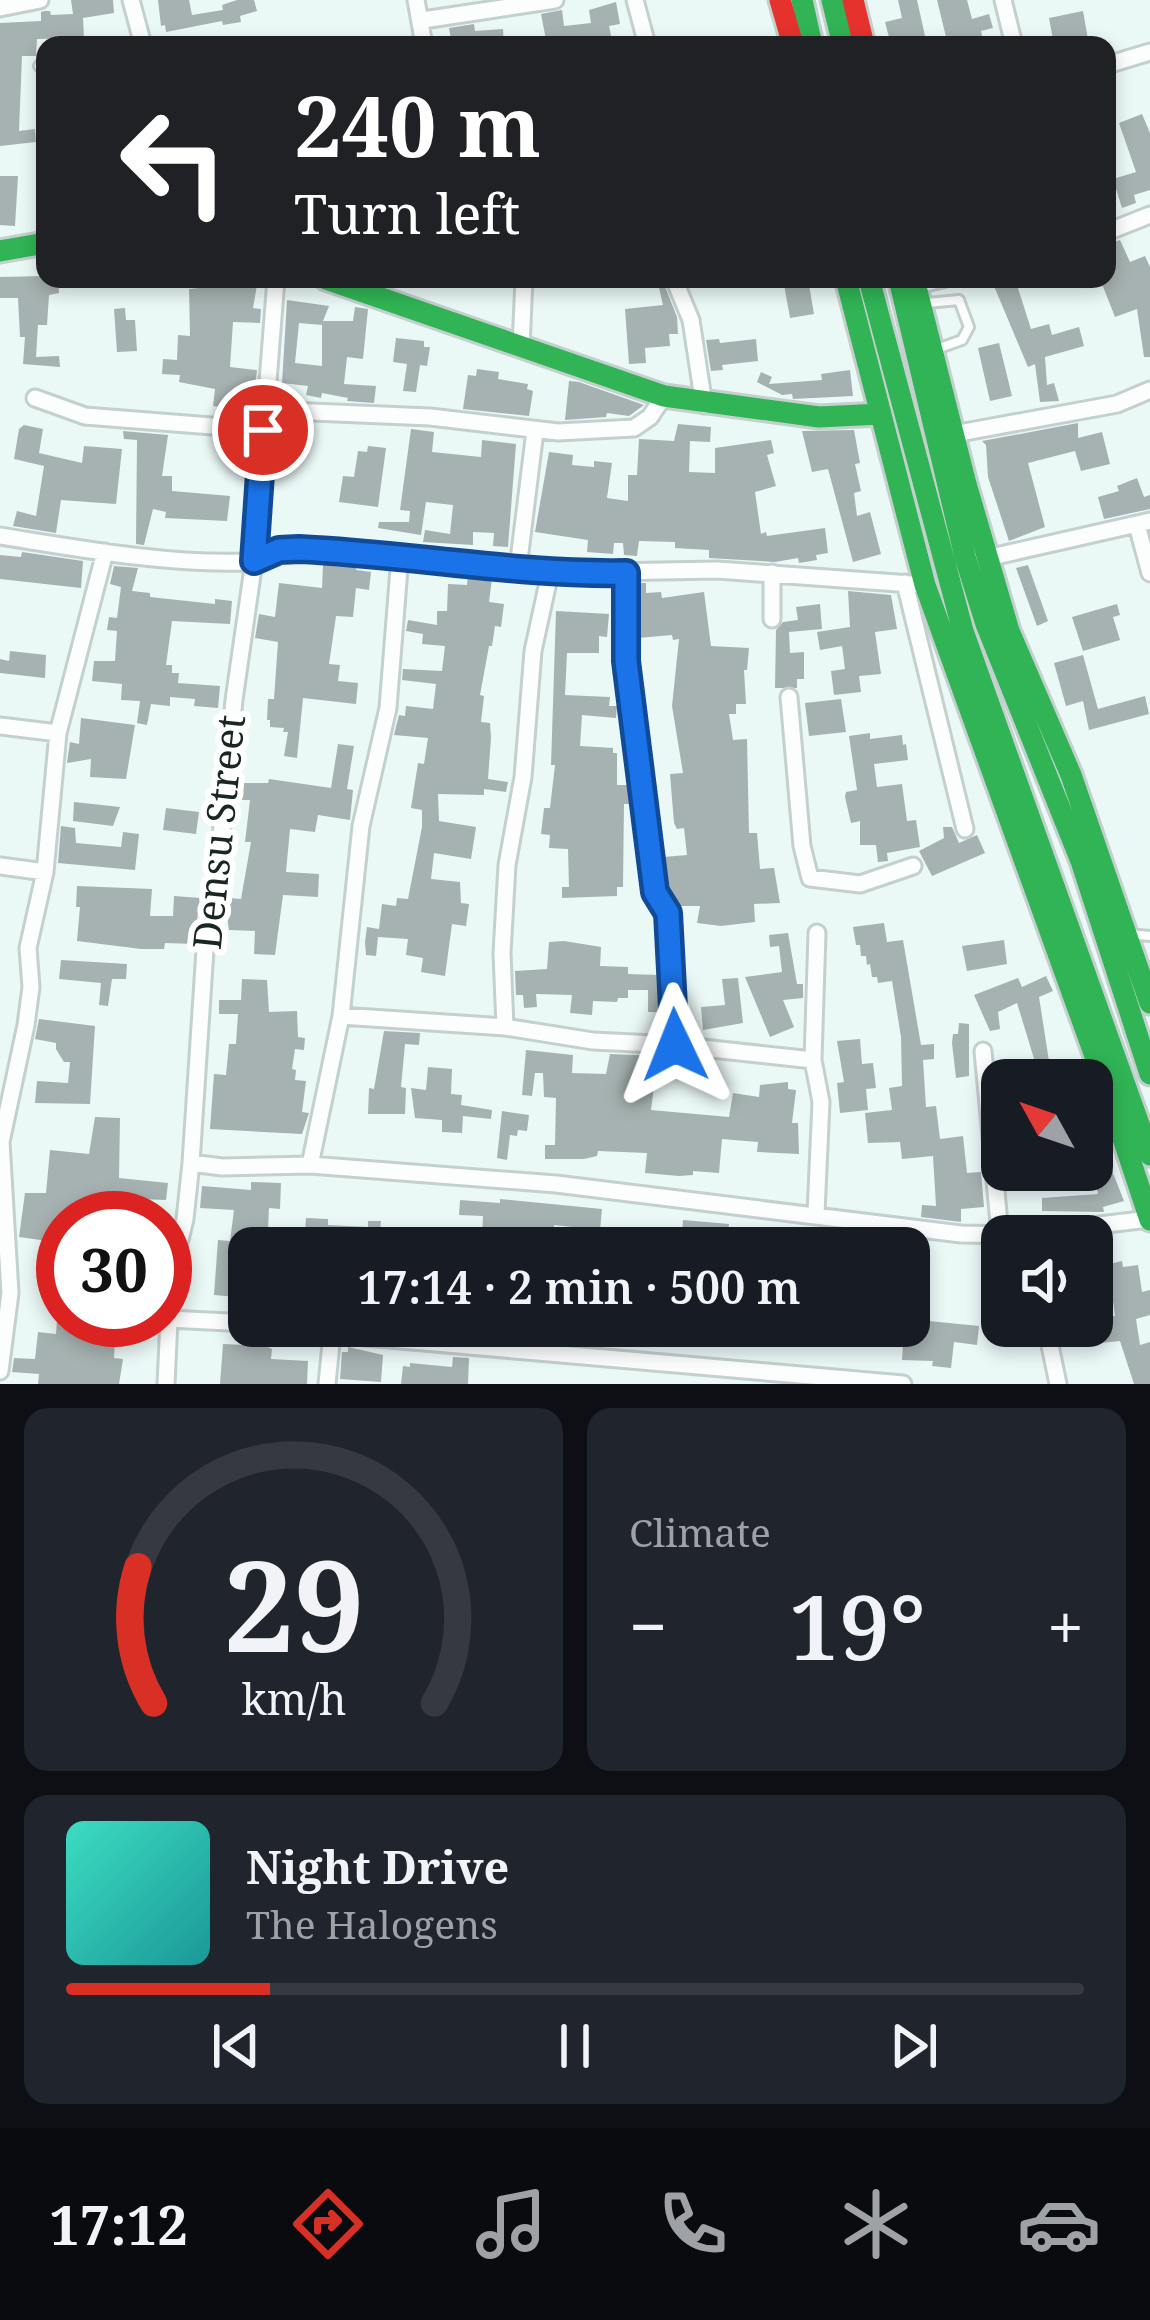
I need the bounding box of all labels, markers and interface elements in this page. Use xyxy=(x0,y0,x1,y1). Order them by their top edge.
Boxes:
text: 240 m xyxy=(294,67,541,182)
icon: left xyxy=(96,84,252,240)
text: Turn left xyxy=(294,176,520,250)
pin xyxy=(212,379,314,481)
icon: arrive xyxy=(230,397,296,463)
street label: Densu Street xyxy=(179,712,256,952)
position arrow xyxy=(612,982,738,1108)
north arrow xyxy=(981,1059,1113,1191)
map controls xyxy=(981,1059,1113,1347)
speed limit sign: 30 xyxy=(36,1191,192,1347)
button: sound xyxy=(981,1215,1113,1347)
text: 17:14 · 2 min · 500 m xyxy=(357,1256,801,1317)
text: Climate xyxy=(629,1505,771,1558)
text: 29 xyxy=(223,1519,364,1689)
text: 19° xyxy=(788,1564,926,1686)
text: − xyxy=(629,1580,667,1670)
text: + xyxy=(1047,1580,1084,1670)
text: km/h xyxy=(241,1668,346,1727)
text: Night Drive xyxy=(246,1836,509,1897)
text: The Halogens xyxy=(246,1897,498,1950)
icon: previous xyxy=(203,2013,269,2079)
icon: pause xyxy=(542,2013,608,2079)
icon: next xyxy=(881,2013,947,2079)
icon: directions xyxy=(286,2182,370,2266)
icon: music xyxy=(469,2182,553,2266)
icon: phone xyxy=(651,2182,735,2266)
icon: climate xyxy=(834,2182,918,2266)
icon: car xyxy=(1017,2182,1101,2266)
text: 17:12 xyxy=(49,2187,188,2261)

